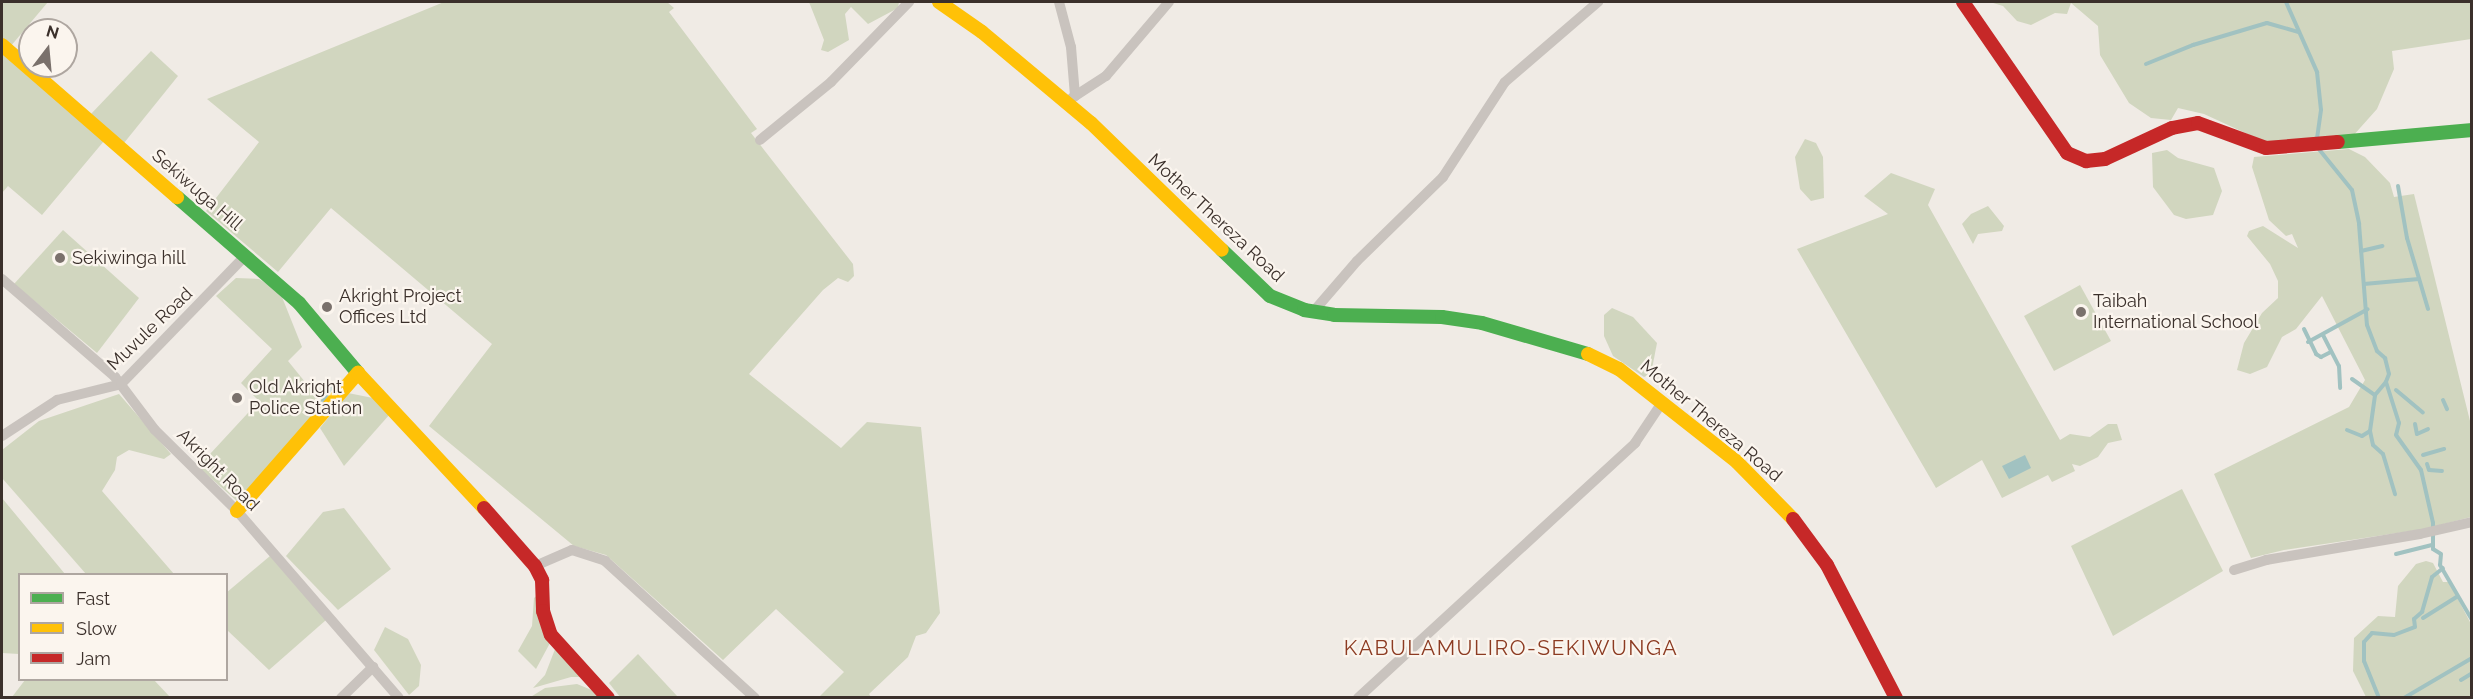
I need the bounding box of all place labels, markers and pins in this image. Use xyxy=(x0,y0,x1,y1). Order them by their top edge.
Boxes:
place label: Sekiwinga hill xyxy=(72,247,186,269)
marker: Sekiwinga hill xyxy=(53,251,67,265)
place label: Akright Project Offices Ltd xyxy=(339,286,462,328)
place label: Taibah International School xyxy=(2093,291,2259,334)
marker: Akright Project Offices Ltd xyxy=(320,300,334,314)
marker: Taibah International School xyxy=(2074,305,2088,319)
place label: Old Akright Police Station xyxy=(249,377,362,420)
marker: Old Akright Police Station xyxy=(230,391,244,405)

